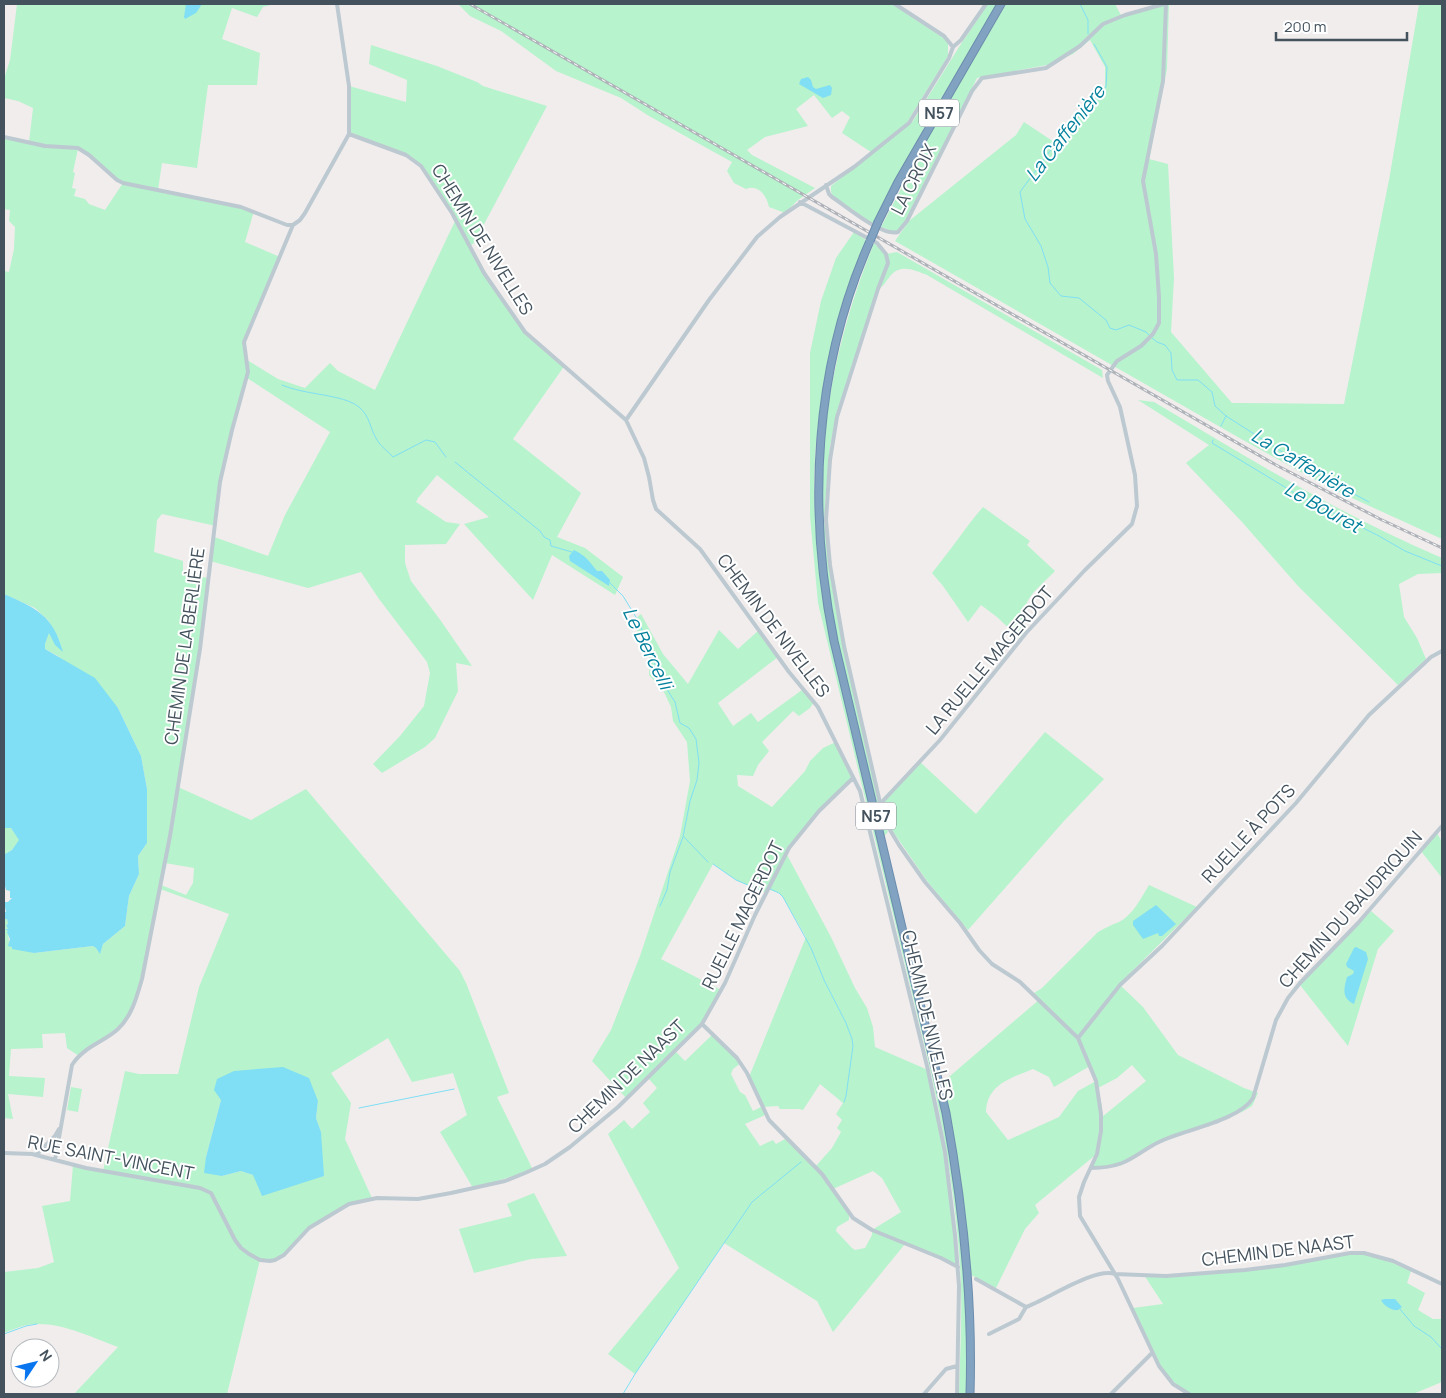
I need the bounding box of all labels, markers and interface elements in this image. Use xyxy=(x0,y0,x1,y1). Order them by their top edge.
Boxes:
scale bar xyxy=(1276,10,1407,42)
text: 200 m xyxy=(1284,16,1327,37)
water label: La Caffenière xyxy=(1019,78,1112,187)
road number: N57 xyxy=(919,100,959,126)
street label: LA CROIX xyxy=(885,139,941,219)
street label: CHEMIN DE NIVELLES xyxy=(427,159,539,319)
water label: La Caffenière xyxy=(1247,422,1361,505)
water label: Le Bouret xyxy=(1280,475,1368,540)
street label: CHEMIN DE LA BERLIÈRE xyxy=(158,546,210,746)
street label: CHEMIN DE NIVELLES xyxy=(712,548,836,702)
street label: LA RUELLE MAGERDOT xyxy=(920,581,1058,739)
water label: Le Bercelli xyxy=(617,602,680,696)
street label: RUELLE À POTS xyxy=(1196,778,1300,888)
road number: N57 xyxy=(856,802,896,829)
street label: CHEMIN DU BAUDRIQUIN xyxy=(1273,825,1427,993)
street label: RUELLE MAGERDOT xyxy=(696,837,789,993)
street label: CHEMIN DE NIVELLES xyxy=(897,928,959,1102)
street label: CHEMIN DE NAAST xyxy=(562,1014,690,1138)
street label: RUE SAINT-VINCENT xyxy=(26,1129,196,1185)
street label: CHEMIN DE NAAST xyxy=(1200,1229,1356,1271)
north arrow xyxy=(10,1338,60,1388)
text: N xyxy=(35,1346,57,1365)

